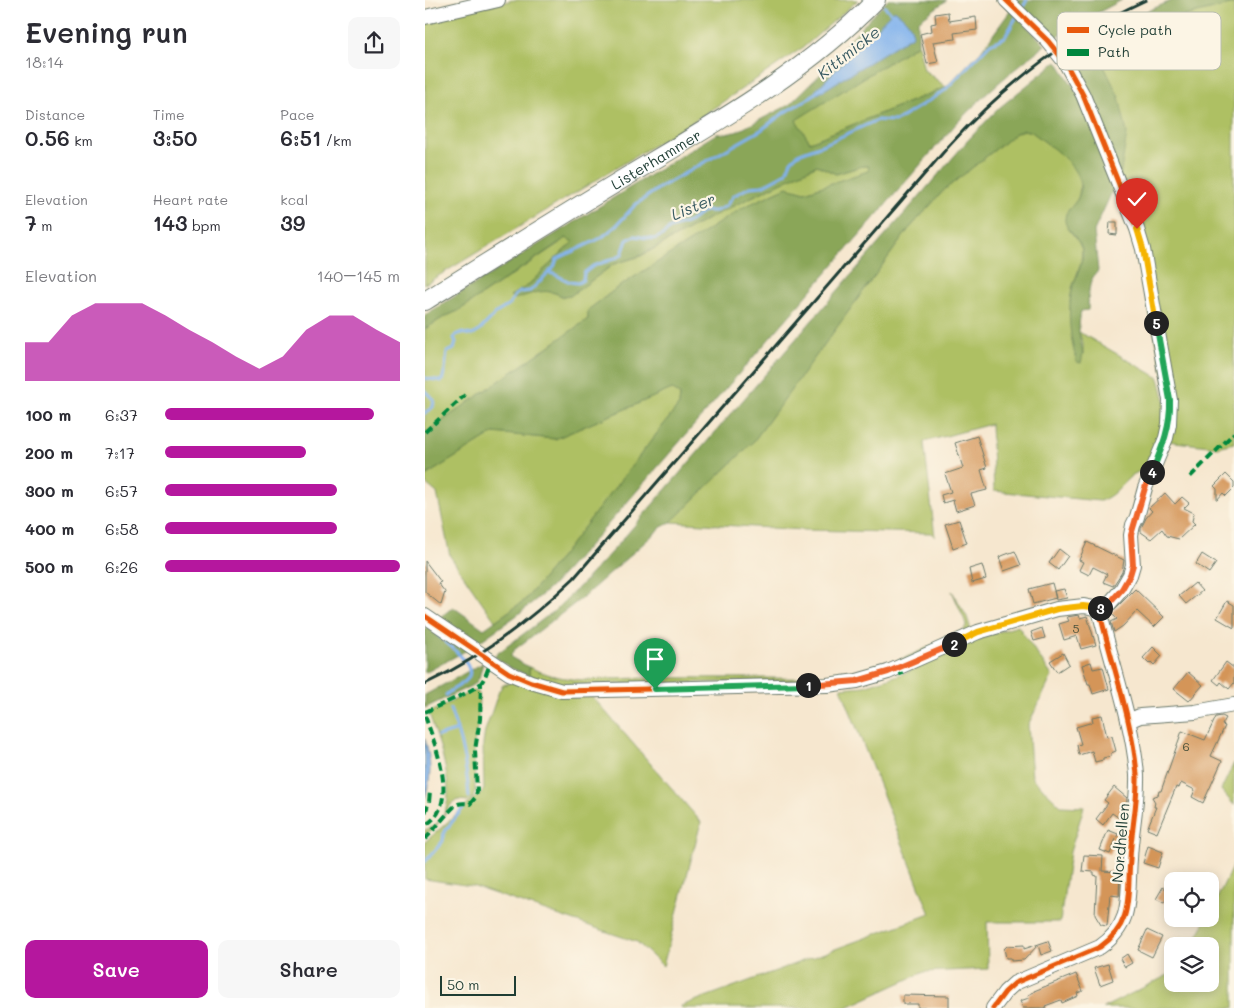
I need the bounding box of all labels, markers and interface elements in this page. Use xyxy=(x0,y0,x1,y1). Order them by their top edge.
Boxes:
legend xyxy=(1057,12,1221,70)
text: Evening run xyxy=(25,14,188,50)
button: share xyxy=(348,17,400,69)
text: Cycle path xyxy=(1098,20,1172,39)
water label: Kittmicke xyxy=(812,21,884,83)
text: Path xyxy=(1098,42,1129,61)
text: 18:14 xyxy=(25,51,63,72)
text: Distance xyxy=(25,105,85,124)
text: Time xyxy=(153,105,185,124)
text: Pace xyxy=(280,105,315,124)
text: 0.56 xyxy=(25,124,70,151)
text: 3:50 xyxy=(153,124,197,151)
text: 6:51 xyxy=(280,124,321,151)
street label: Listerhammer xyxy=(607,124,705,194)
text: km xyxy=(70,131,93,150)
text: /km xyxy=(321,131,352,150)
pin xyxy=(1116,178,1158,229)
icon: check xyxy=(1123,185,1151,213)
water label: Lister xyxy=(668,188,718,224)
text: Elevation xyxy=(25,190,88,209)
text: Heart rate xyxy=(153,190,228,209)
text: kcal xyxy=(280,190,308,209)
text: 7 xyxy=(25,209,37,236)
text: 143 xyxy=(153,209,187,236)
text: 39 xyxy=(280,209,305,236)
text: m xyxy=(37,216,52,235)
text: bpm xyxy=(187,216,221,235)
text: Elevation xyxy=(25,265,97,286)
text: 140–145 m xyxy=(317,265,400,286)
pin: 5 xyxy=(1143,310,1169,336)
text: 5 xyxy=(1152,314,1161,333)
text: 100 m xyxy=(25,404,71,425)
text: 6:37 xyxy=(105,404,138,425)
text: 200 m xyxy=(25,442,73,463)
text: 7:17 xyxy=(105,442,135,463)
pin: 4 xyxy=(1139,460,1165,484)
text: 4 xyxy=(1148,463,1157,482)
text: 300 m xyxy=(25,480,74,501)
text: 6:57 xyxy=(105,480,138,501)
text: 400 m xyxy=(25,518,74,539)
text: 6:58 xyxy=(105,518,139,539)
text: 500 m xyxy=(25,556,73,577)
text: 6:26 xyxy=(105,556,138,577)
pin: 3 xyxy=(1087,596,1113,620)
text: 3 xyxy=(1096,599,1105,618)
house number: 5 xyxy=(1073,620,1080,636)
pin: 2 xyxy=(941,632,967,656)
text: 2 xyxy=(951,635,958,654)
pin xyxy=(634,638,676,689)
icon: arrive xyxy=(641,645,669,673)
pin: 1 xyxy=(795,672,821,698)
text: 1 xyxy=(805,676,812,695)
house number: 6 xyxy=(1182,738,1190,754)
street label: Nordhellen xyxy=(1107,802,1133,884)
map controls xyxy=(1164,872,1219,992)
button: locate xyxy=(1164,872,1219,927)
button: layers xyxy=(1164,937,1219,992)
button: Save xyxy=(25,940,208,998)
button: Share xyxy=(218,940,400,998)
scale bar xyxy=(440,973,516,996)
text: 50 m xyxy=(447,975,479,994)

